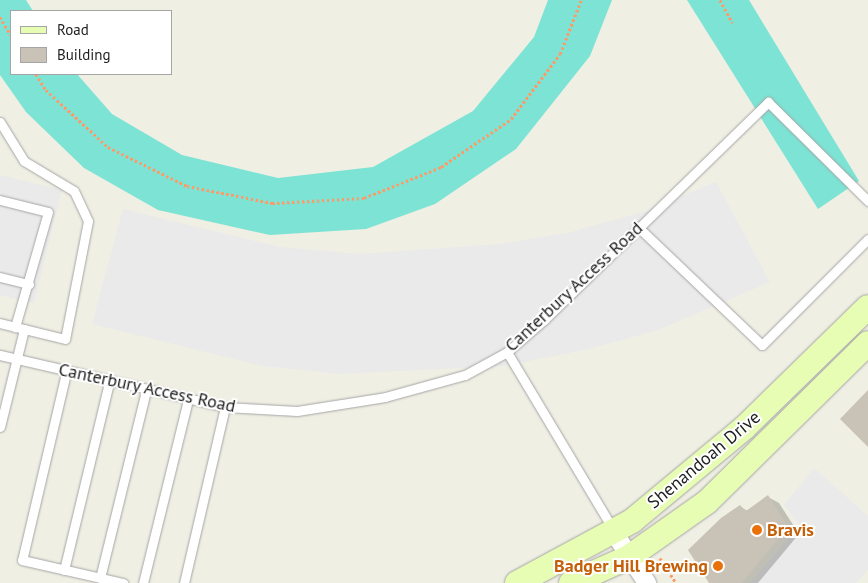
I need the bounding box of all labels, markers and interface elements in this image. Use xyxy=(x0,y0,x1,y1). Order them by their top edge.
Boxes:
legend xyxy=(10,10,172,75)
text: Road xyxy=(57,20,89,39)
text: Building xyxy=(57,45,111,64)
street label: Canterbury Access Road xyxy=(500,217,648,357)
street label: Canterbury Access Road xyxy=(56,359,238,417)
street label: Shenandoah Drive xyxy=(643,407,765,513)
place label: Bravis xyxy=(767,519,814,541)
marker: Bravis xyxy=(751,524,763,536)
place label: Badger Hill Brewing xyxy=(554,555,708,577)
marker: Badger Hill Brewing xyxy=(712,560,724,572)

